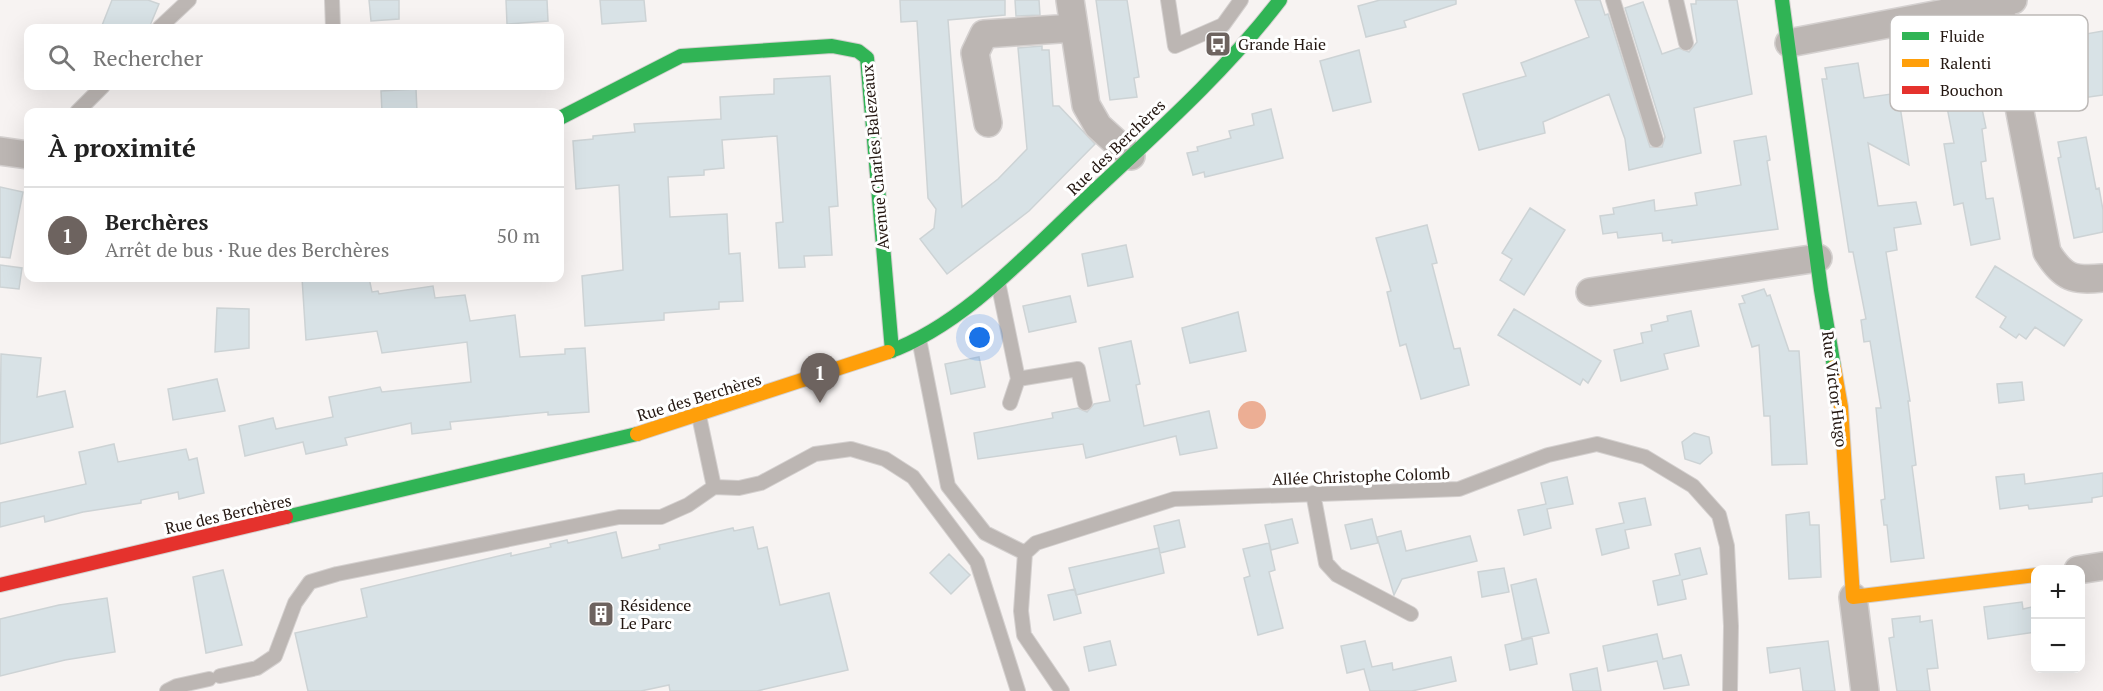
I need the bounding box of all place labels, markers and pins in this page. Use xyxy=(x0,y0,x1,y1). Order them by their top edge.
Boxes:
bus stop icon: Grande Haie xyxy=(1203,29,1233,59)
place label: Grande Haie xyxy=(1238,33,1326,55)
pin: 1 xyxy=(800,354,840,403)
place label: Résidence Le Parc xyxy=(620,594,691,634)
building icon: Résidence Le Parc xyxy=(586,599,616,629)

